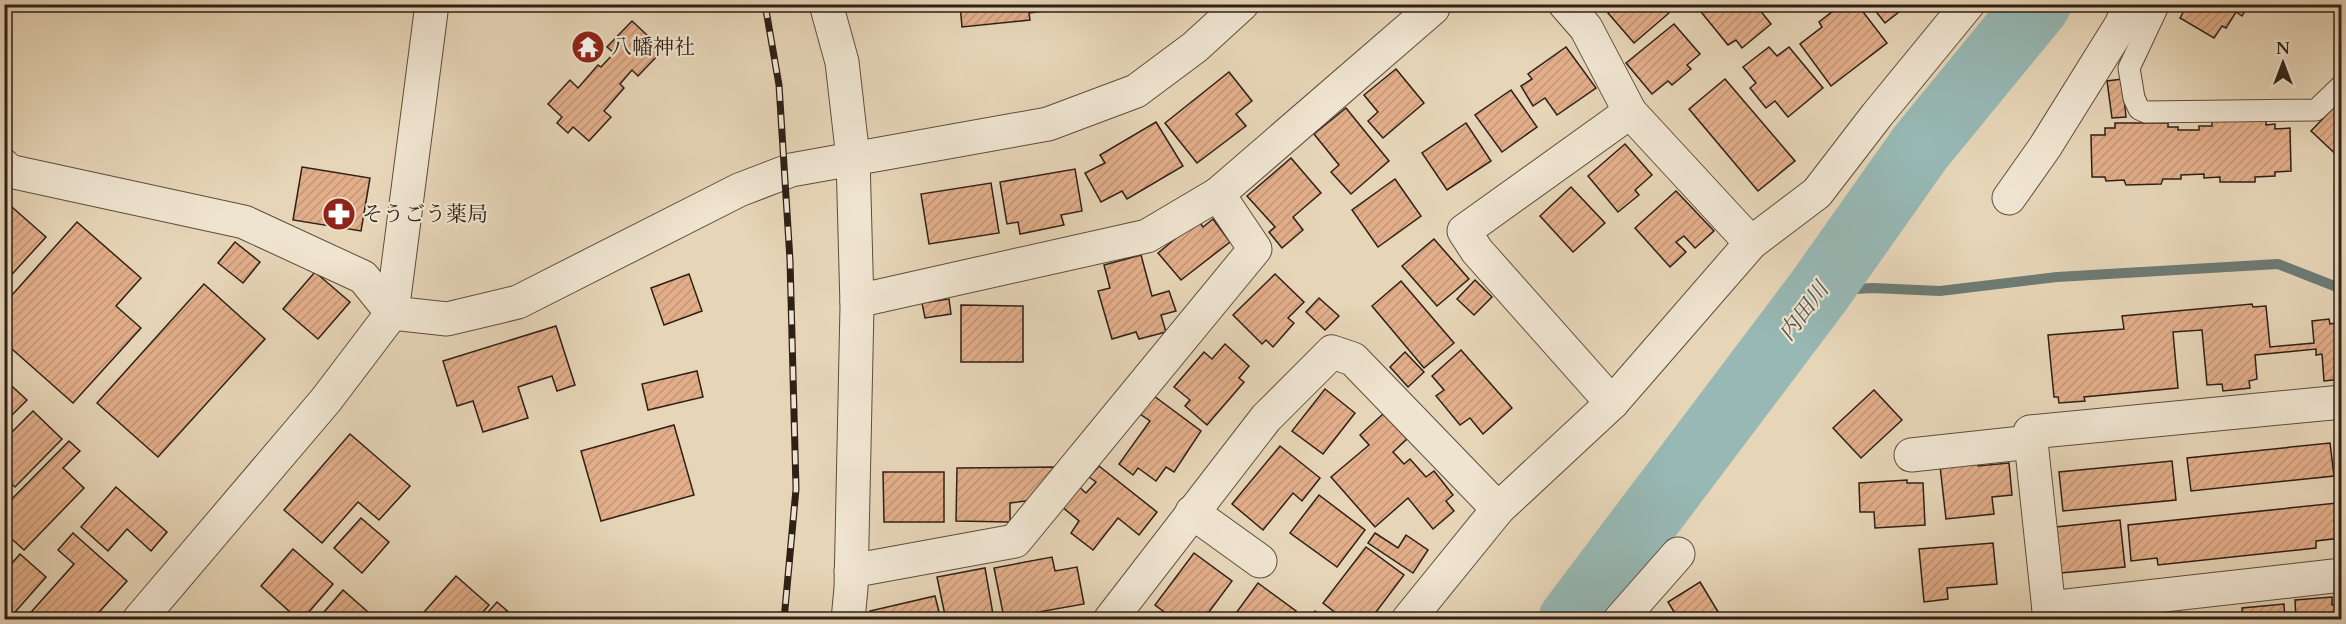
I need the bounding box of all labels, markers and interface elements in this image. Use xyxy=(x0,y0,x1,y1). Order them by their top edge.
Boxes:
temple icon: 八幡神社 xyxy=(570,29,606,65)
place label: 八幡神社 xyxy=(611,33,695,62)
north arrow xyxy=(2253,33,2313,93)
text: N xyxy=(2276,38,2290,60)
pharmacy icon: そうごう薬局 xyxy=(321,196,357,232)
place label: そうごう薬局 xyxy=(362,200,488,229)
water label: 内田川 xyxy=(1772,275,1837,347)

